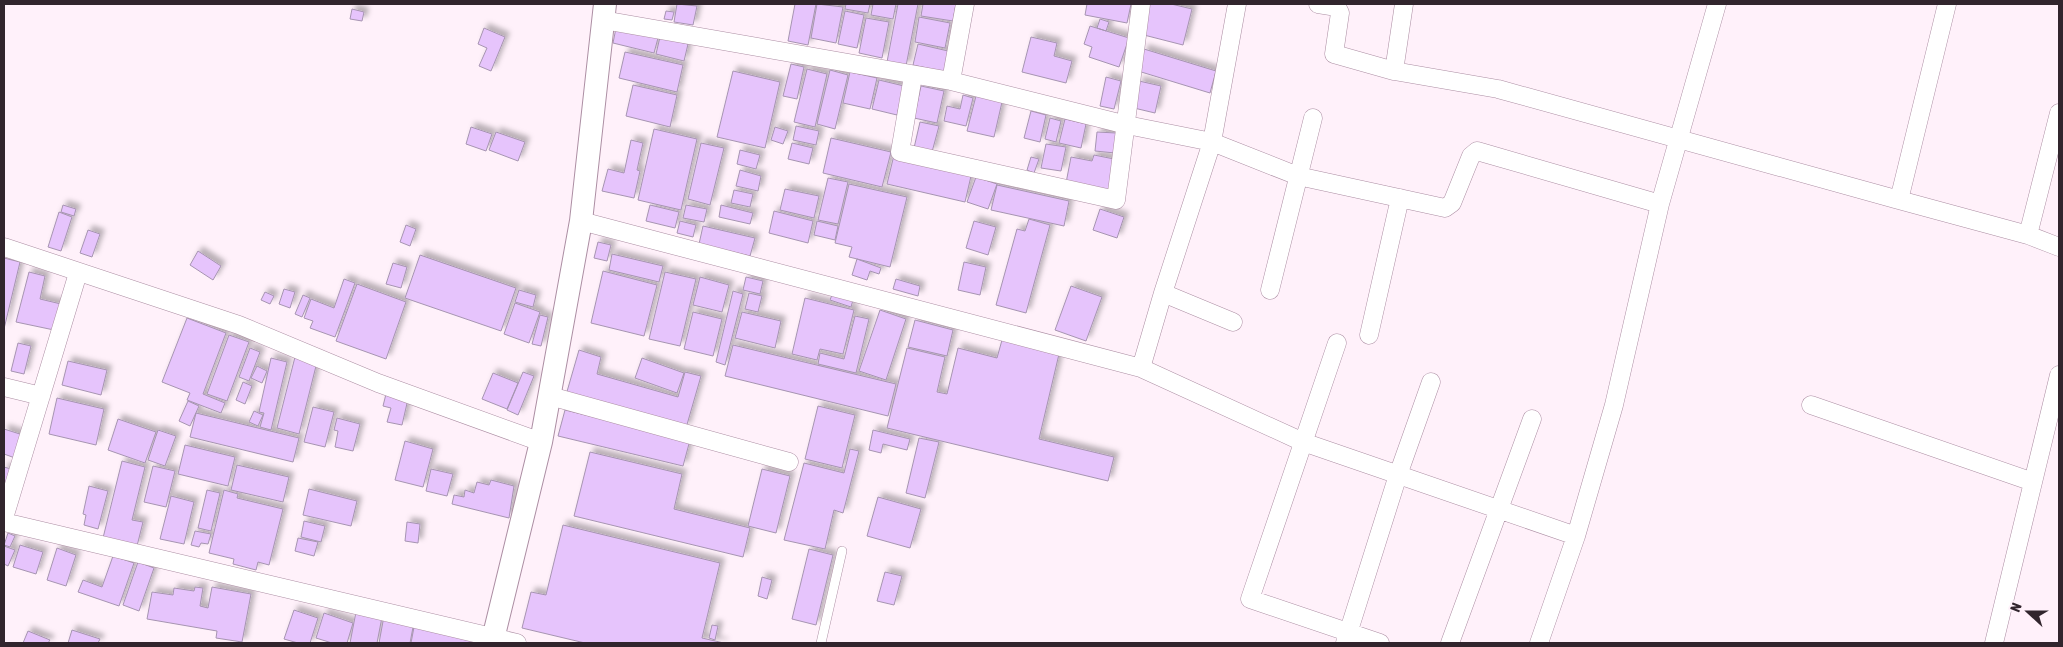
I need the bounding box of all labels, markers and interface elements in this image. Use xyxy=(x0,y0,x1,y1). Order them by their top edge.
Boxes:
north arrow xyxy=(2003,587,2053,637)
text: N xyxy=(2007,601,2025,614)

